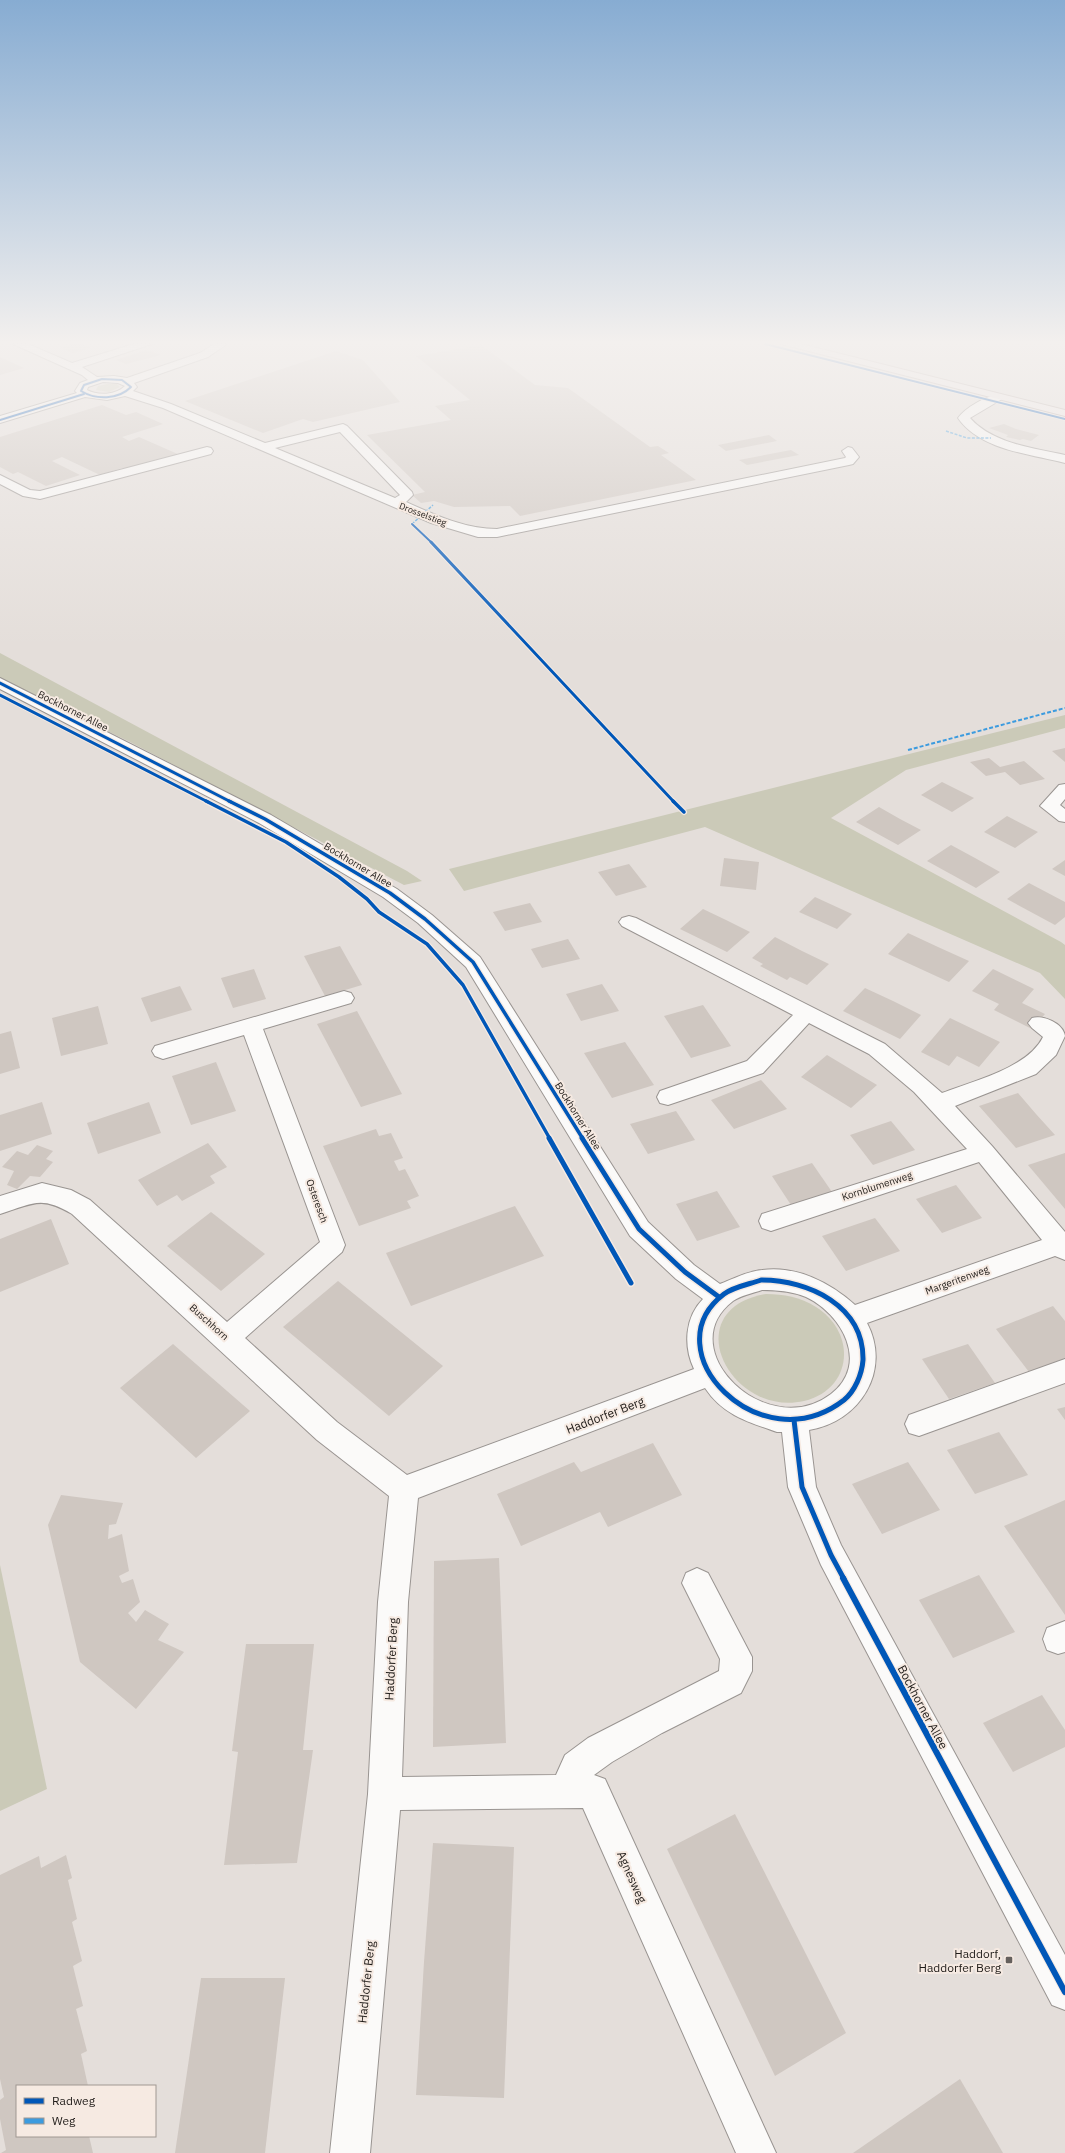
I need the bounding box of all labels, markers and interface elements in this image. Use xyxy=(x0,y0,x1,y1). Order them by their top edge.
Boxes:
street label: Drosselstieg xyxy=(398,500,448,528)
street label: Bockhorner Allee xyxy=(36,688,111,735)
street label: Bockhorner Allee xyxy=(321,840,395,891)
street label: Bockhorner Allee xyxy=(552,1080,604,1153)
street label: Kornblumenweg xyxy=(840,1168,915,1204)
street label: Osteresch xyxy=(303,1177,331,1225)
street label: Margeritenweg xyxy=(923,1262,991,1298)
street label: Buschhorn xyxy=(187,1301,231,1343)
street label: Haddorfer Berg xyxy=(564,1393,647,1437)
street label: Haddorfer Berg xyxy=(381,1617,401,1701)
street label: Bockhorner Allee xyxy=(895,1662,952,1752)
street label: Agnesweg xyxy=(614,1849,650,1906)
street label: Haddorfer Berg xyxy=(354,1940,378,2024)
place label: Haddorf, Haddorfer Berg xyxy=(918,1946,1002,1975)
marker: Haddorf, Haddorfer Berg xyxy=(1004,1955,1014,1965)
legend xyxy=(16,2085,156,2137)
text: Radweg xyxy=(52,2093,96,2108)
text: Weg xyxy=(52,2113,76,2128)

